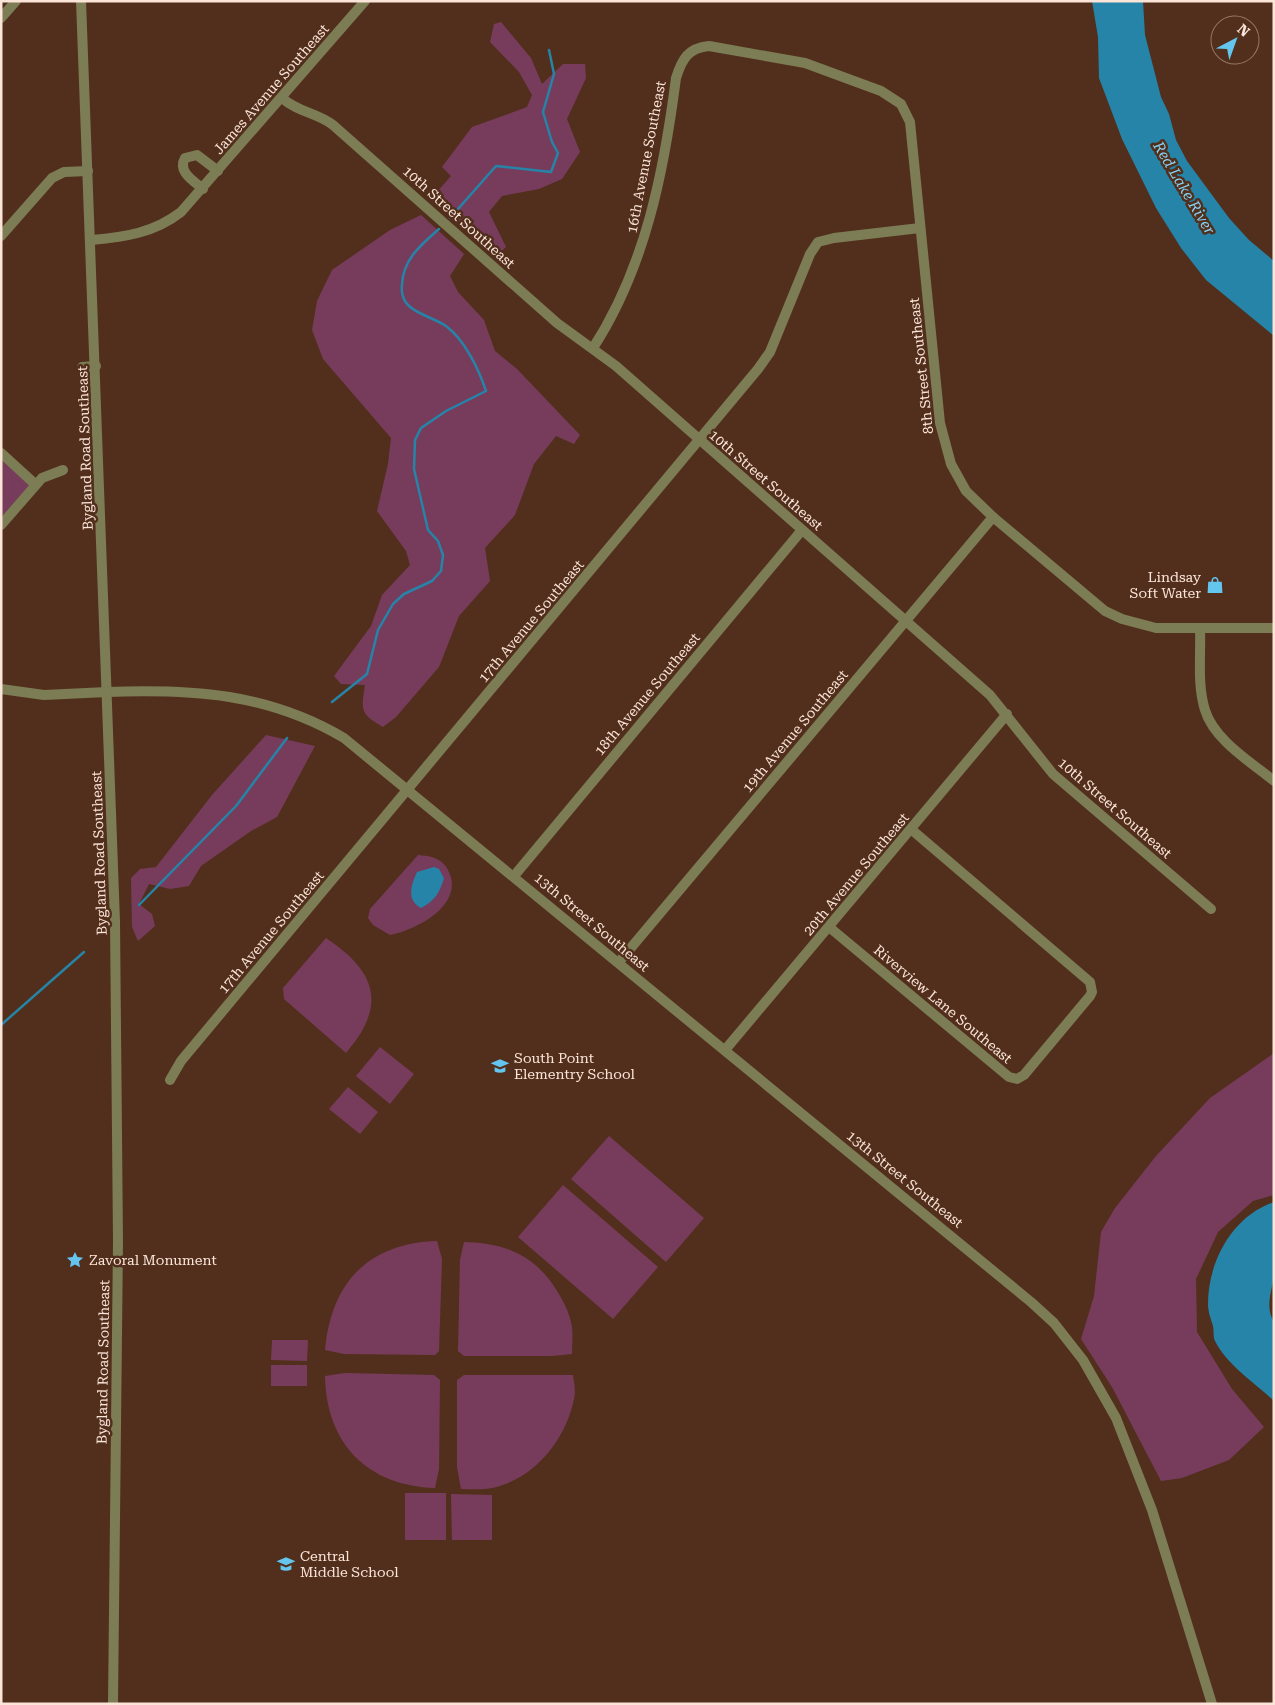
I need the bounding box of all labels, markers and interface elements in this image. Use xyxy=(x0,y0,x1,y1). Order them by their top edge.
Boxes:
north arrow xyxy=(1210,15,1260,65)
street label: James Avenue Southeast xyxy=(210,21,332,157)
text: N xyxy=(1234,21,1253,40)
street label: 16th Avenue Southeast xyxy=(623,79,669,235)
water label: Red Lake River xyxy=(1149,137,1219,238)
street label: 10th Street Southeast xyxy=(400,163,518,271)
street label: 8th Street Southeast xyxy=(906,297,936,435)
street label: Bygland Road Southeast xyxy=(74,366,96,530)
street label: 10th Street Southeast xyxy=(706,426,826,534)
street label: 17th Avenue Southeast xyxy=(475,557,587,685)
place label: Lindsay Soft Water xyxy=(1130,569,1202,601)
shop icon: Lindsay Soft Water xyxy=(1205,575,1225,595)
street label: 18th Avenue Southeast xyxy=(591,630,703,758)
street label: 19th Avenue Southeast xyxy=(739,667,851,795)
street label: 10th Street Southeast xyxy=(1055,754,1175,862)
street label: Bygland Road Southeast xyxy=(88,771,110,935)
street label: 20th Avenue Southeast xyxy=(800,810,912,938)
street label: 17th Avenue Southeast xyxy=(215,868,327,996)
street label: 13th Street Southeast xyxy=(531,869,653,975)
street label: Riverview Lane Southeast xyxy=(871,942,1015,1066)
place label: South Point Elementry School xyxy=(514,1050,636,1082)
school or university icon: South Point Elementry School xyxy=(490,1056,510,1076)
street label: 13th Street Southeast xyxy=(844,1127,966,1231)
place icon: Zavoral Monument xyxy=(65,1250,85,1270)
place label: Zavoral Monument xyxy=(89,1252,217,1268)
street label: Bygland Road Southeast xyxy=(94,1280,112,1444)
place label: Central Middle School xyxy=(300,1548,399,1580)
school or university icon: Central Middle School xyxy=(276,1554,296,1574)

